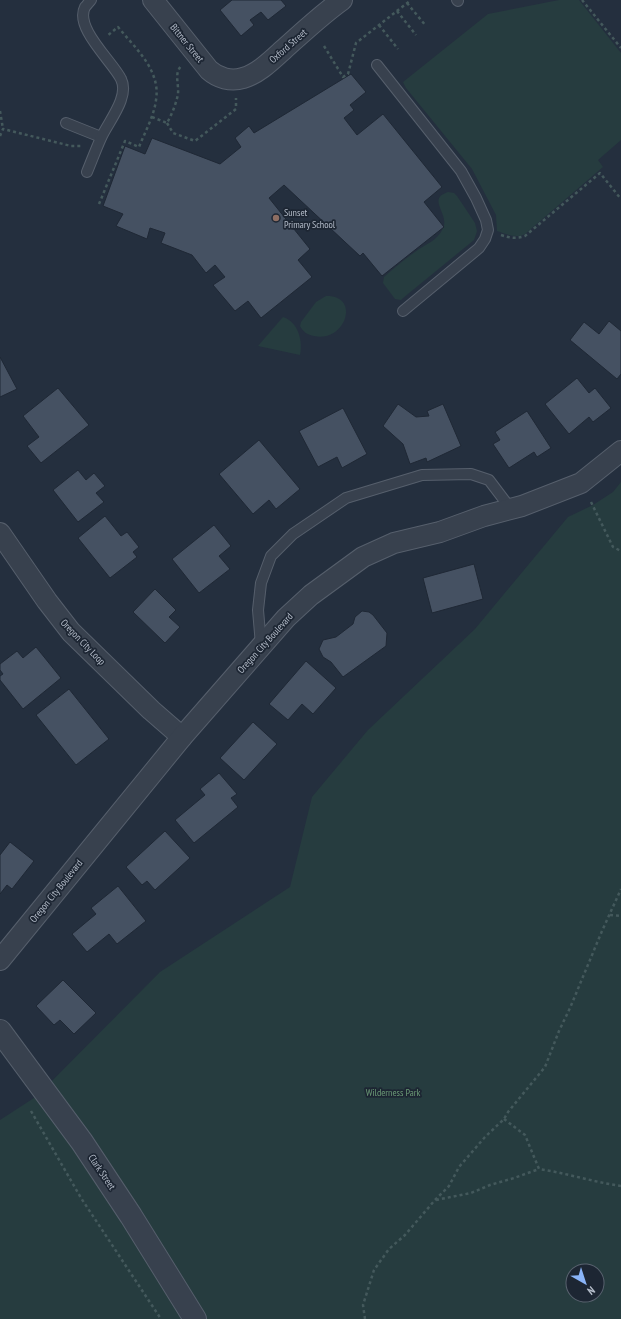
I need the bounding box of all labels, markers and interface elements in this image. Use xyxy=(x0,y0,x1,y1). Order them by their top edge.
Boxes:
street label: Bittner Street xyxy=(167,21,207,65)
street label: Oxford Street xyxy=(266,26,310,66)
place label: Sunset Primary School xyxy=(284,206,336,231)
marker: Sunset Primary School xyxy=(271,213,281,223)
street label: Oregon City Boulevard xyxy=(234,610,296,676)
street label: Oregon City Loop xyxy=(58,616,108,668)
street label: Oregon City Boulevard xyxy=(27,857,85,925)
park label: Wilderness Park xyxy=(366,1086,420,1099)
street label: Clark Street xyxy=(85,1152,119,1192)
north arrow xyxy=(565,1263,605,1303)
text: N xyxy=(585,1283,598,1298)

